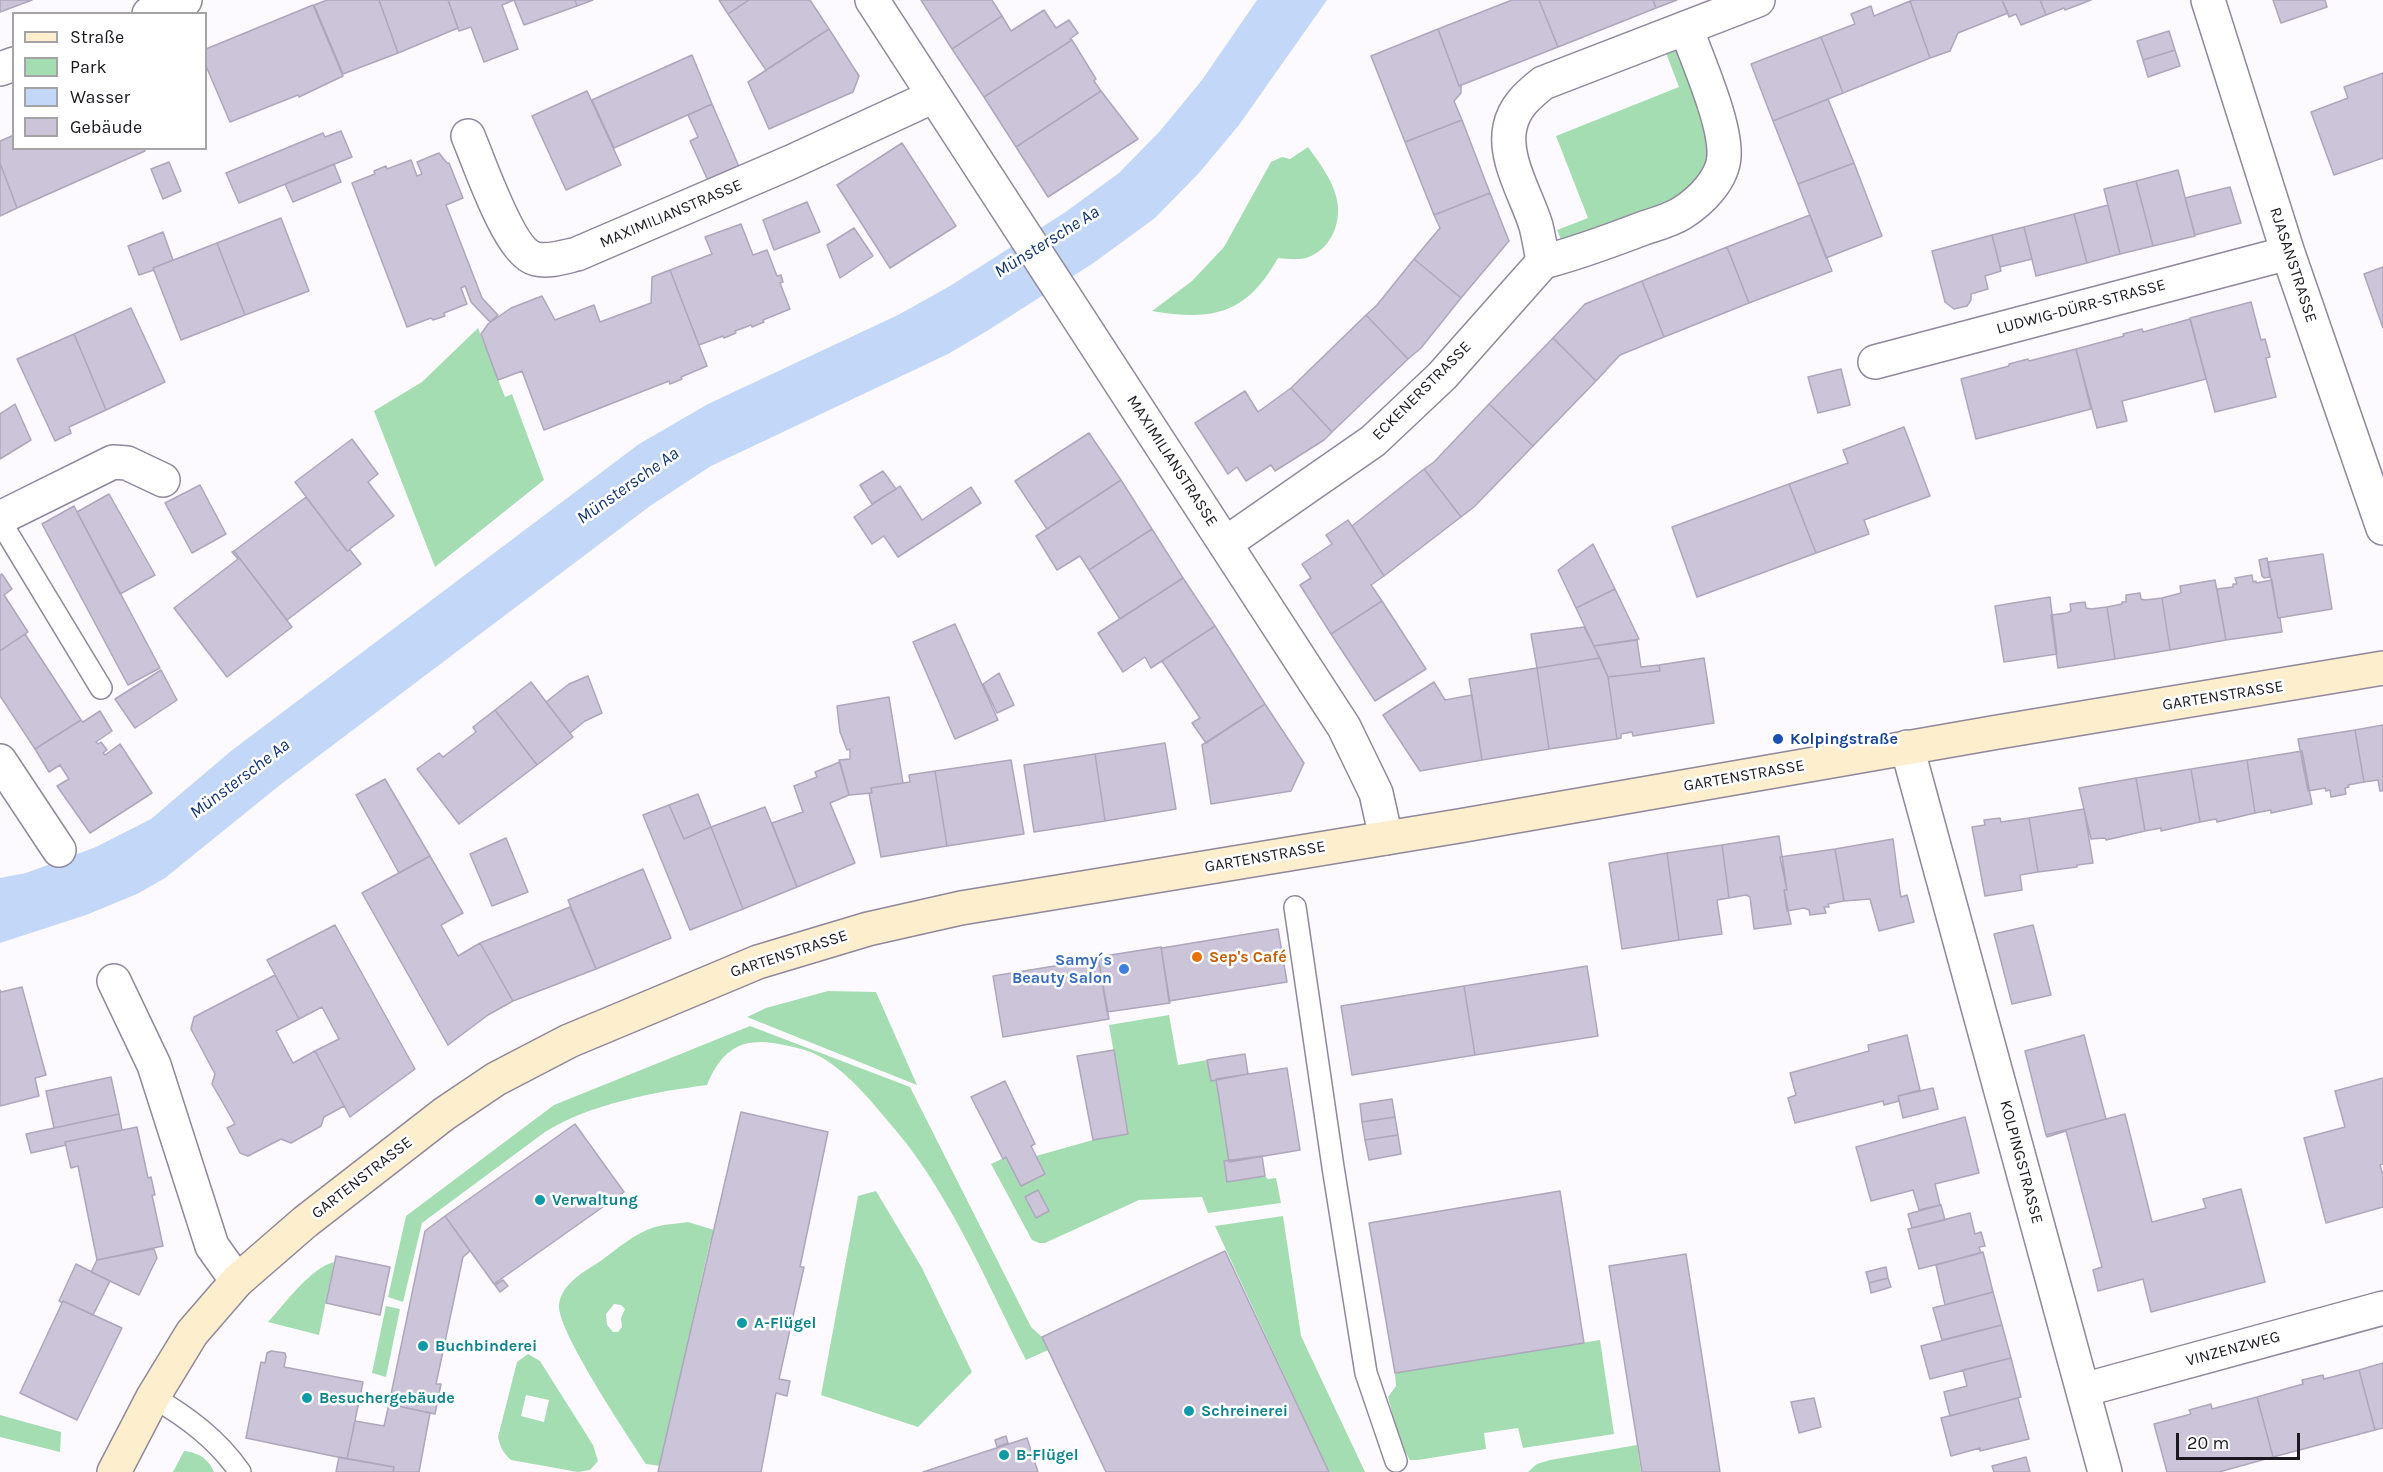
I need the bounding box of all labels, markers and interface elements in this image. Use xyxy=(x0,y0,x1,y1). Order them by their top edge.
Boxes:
legend xyxy=(12,12,207,150)
text: Straße xyxy=(70,26,124,48)
text: Park xyxy=(70,56,107,78)
text: Wasser xyxy=(70,86,130,108)
text: Gebäude xyxy=(70,116,142,138)
street label: MAXIMILIANSTRASSE xyxy=(597,175,745,253)
water label: Münstersche Aa xyxy=(991,201,1103,283)
street label: RJASANSTRASSE xyxy=(2265,205,2321,325)
street label: LUDWIG-DÜRR-STRASSE xyxy=(1994,275,2168,339)
street label: ECKENERSTRASSE xyxy=(1368,337,1476,445)
street label: MAXIMILIANSTRASSE xyxy=(1122,392,1222,530)
water label: Münstersche Aa xyxy=(573,443,683,529)
street label: GARTENSTRASSE xyxy=(2161,677,2285,715)
place label: Kolpingstraße xyxy=(1790,729,1898,749)
marker: Kolpingstraße xyxy=(1771,732,1785,746)
water label: Münstersche Aa xyxy=(186,734,294,824)
street label: GARTENSTRASSE xyxy=(1682,756,1806,796)
street label: GARTENSTRASSE xyxy=(1203,837,1327,877)
street label: GARTENSTRASSE xyxy=(728,926,850,982)
place label: Sep's Café xyxy=(1209,947,1287,967)
place label: Samy´s Beauty Salon xyxy=(1012,950,1112,988)
marker: Sep's Café xyxy=(1190,950,1204,964)
marker: Samy´s Beauty Salon xyxy=(1117,962,1131,976)
street label: KOLPINGSTRASSE xyxy=(1995,1098,2047,1226)
street label: GARTENSTRASSE xyxy=(308,1133,416,1223)
place label: Verwaltung xyxy=(552,1190,638,1210)
marker: Verwaltung xyxy=(533,1193,547,1207)
place label: A-Flügel xyxy=(754,1313,816,1333)
marker: A-Flügel xyxy=(735,1316,749,1330)
street label: VINZENZWEG xyxy=(2184,1327,2282,1371)
place label: Buchbinderei xyxy=(435,1336,537,1356)
marker: Buchbinderei xyxy=(416,1339,430,1353)
place label: Besuchergebäude xyxy=(319,1388,455,1408)
marker: Besuchergebäude xyxy=(300,1391,314,1405)
place label: Schreinerei xyxy=(1201,1401,1288,1421)
marker: Schreinerei xyxy=(1182,1404,1196,1418)
scale bar xyxy=(2179,1421,2304,1459)
text: 20 m xyxy=(2187,1432,2229,1454)
place label: B-Flügel xyxy=(1016,1445,1079,1465)
marker: B-Flügel xyxy=(997,1448,1011,1462)

